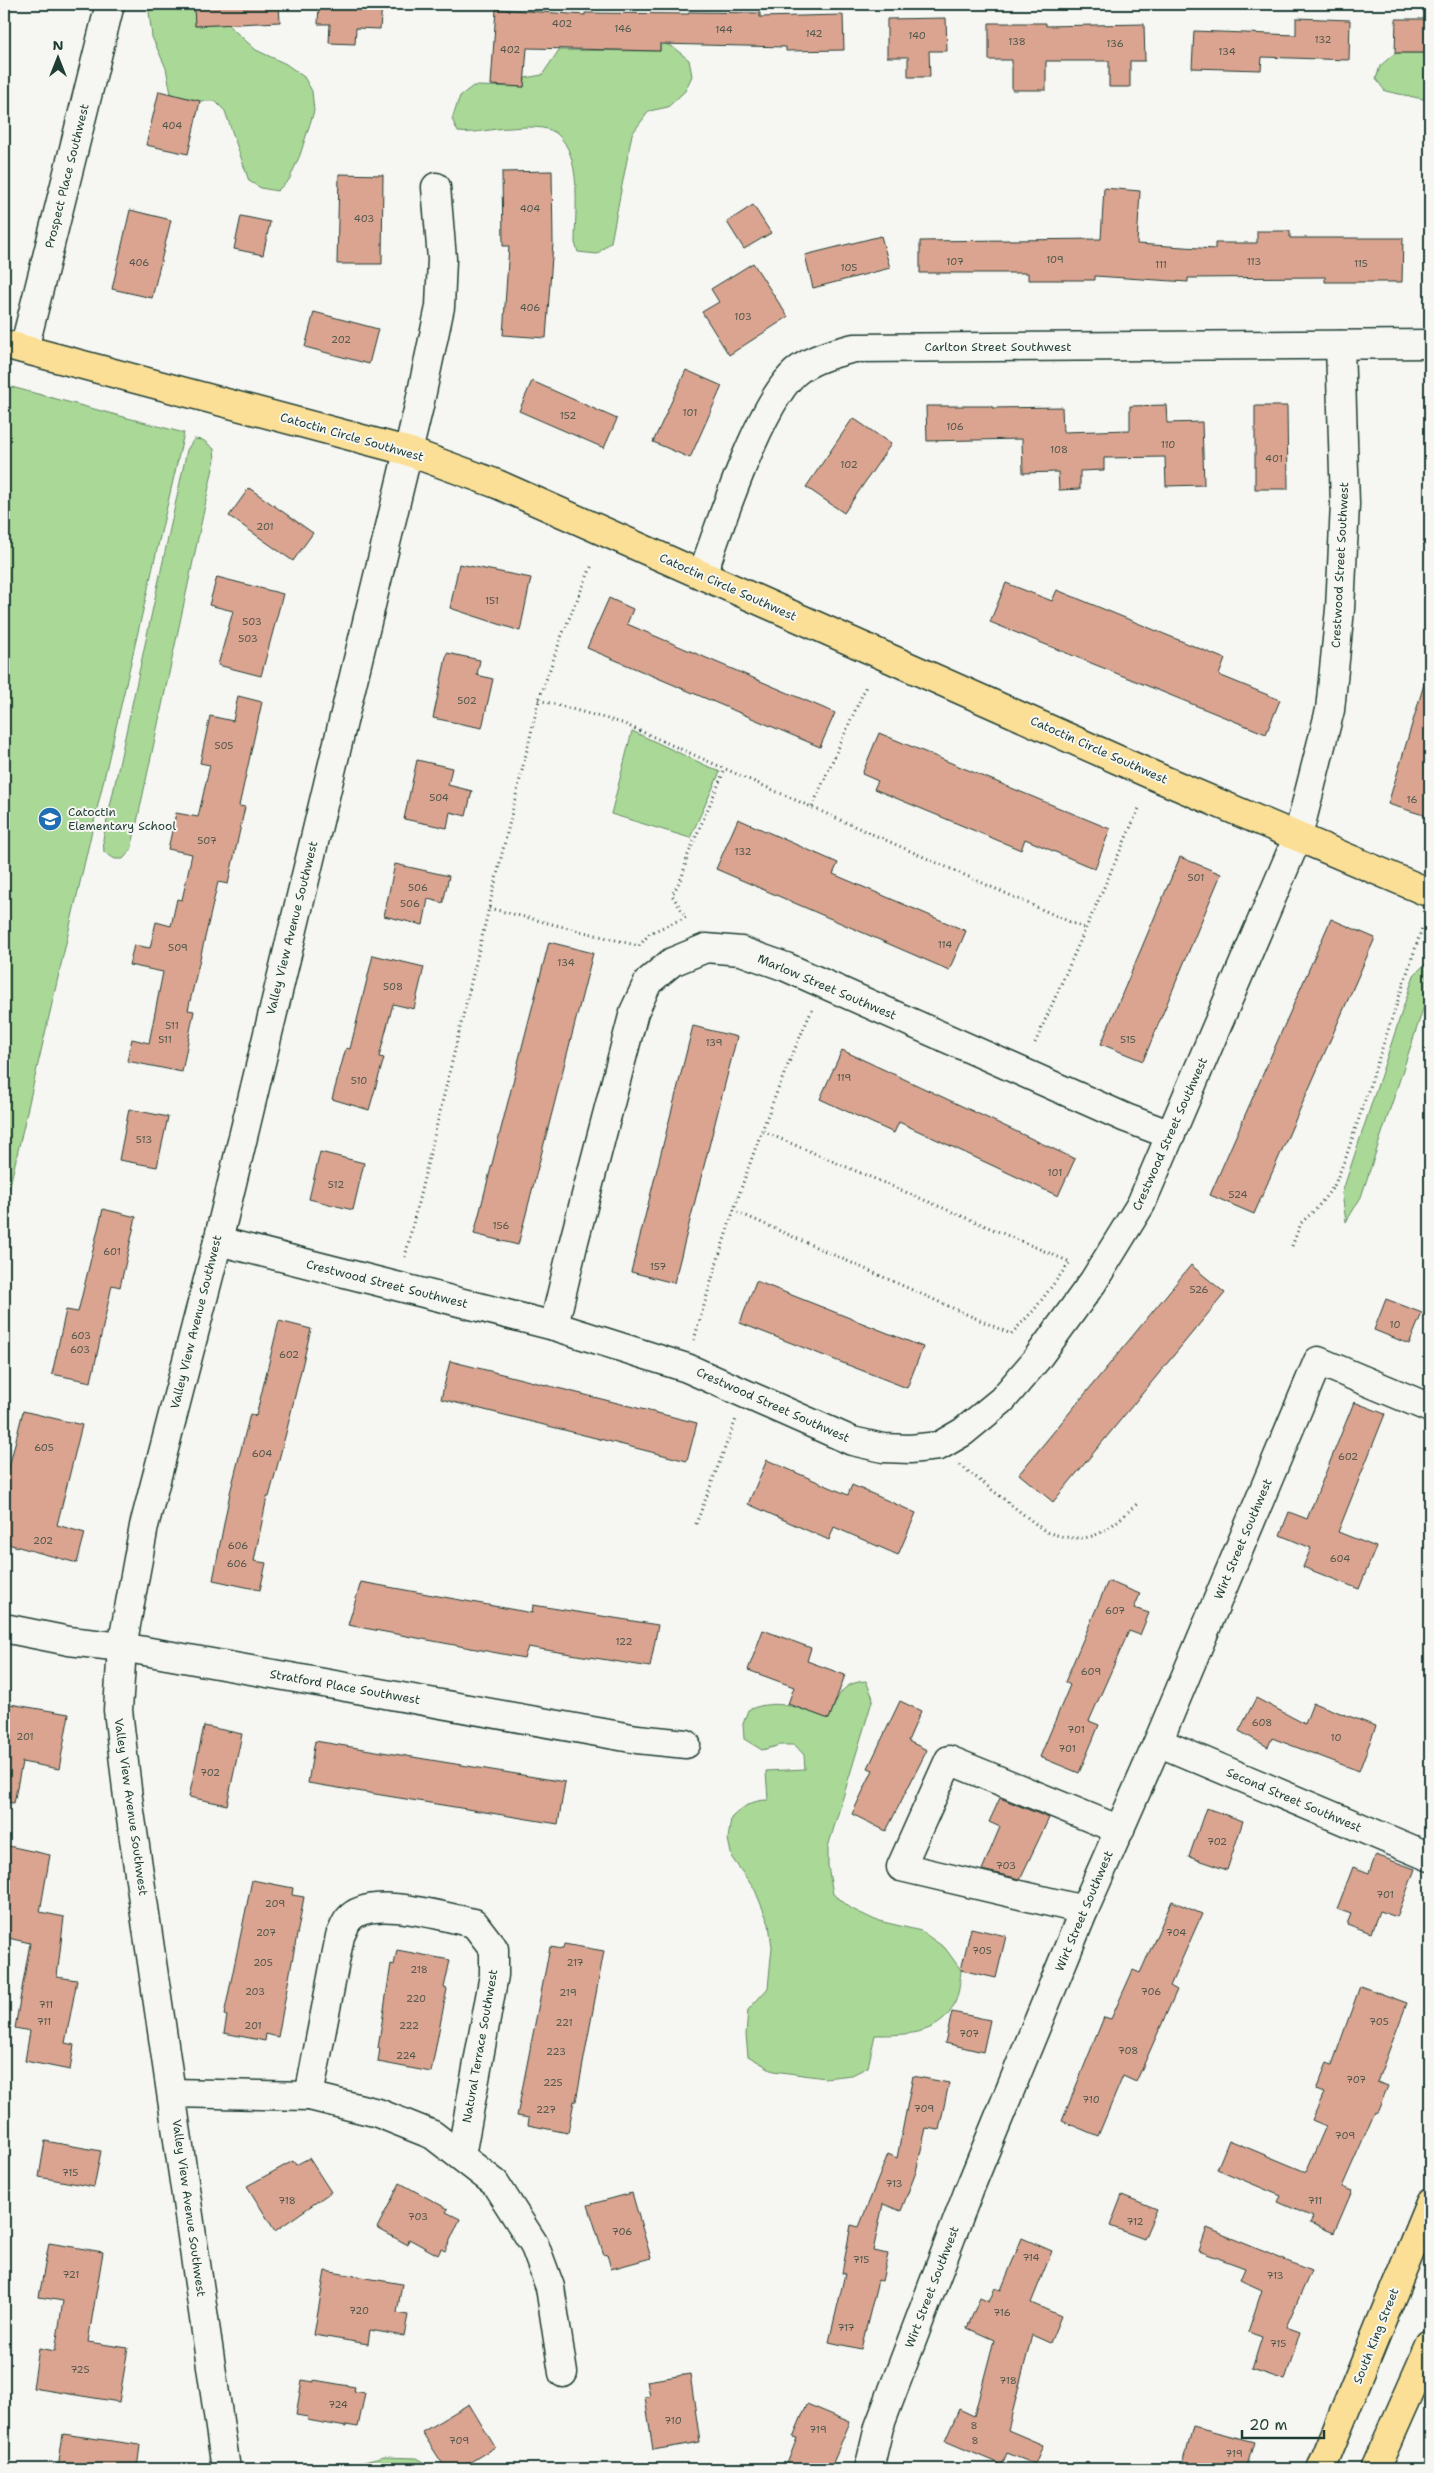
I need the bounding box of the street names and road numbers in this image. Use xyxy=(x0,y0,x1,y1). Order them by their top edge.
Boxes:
street label: Prospect Place Southwest xyxy=(41,102,93,250)
street label: Carlton Street Southwest xyxy=(924,339,1072,355)
street label: Catoctin Circle Southwest xyxy=(278,409,426,465)
street label: Crestwood Street Southwest xyxy=(1328,482,1352,648)
street label: Catoctin Circle Southwest xyxy=(657,549,799,625)
street label: Catoctin Circle Southwest xyxy=(1028,712,1170,788)
street label: Valley View Avenue Southwest xyxy=(263,839,321,1017)
street label: Marlow Street Southwest xyxy=(755,950,899,1024)
street label: Crestwood Street Southwest xyxy=(1129,1055,1211,1213)
street label: Valley View Avenue Southwest xyxy=(167,1233,225,1411)
street label: Crestwood Street Southwest xyxy=(304,1256,470,1312)
street label: Crestwood Street Southwest xyxy=(694,1364,852,1446)
street label: Wirt Street Southwest xyxy=(1210,1476,1276,1602)
street label: Stratford Place Southwest xyxy=(269,1666,421,1708)
street label: Valley View Avenue Southwest xyxy=(111,1717,151,1897)
street label: Second Street Southwest xyxy=(1224,1764,1364,1836)
street label: Wirt Street Southwest xyxy=(1051,1848,1117,1974)
street label: Natural Terrace Southwest xyxy=(459,1968,501,2124)
street label: Valley View Avenue Southwest xyxy=(169,2118,209,2298)
street label: Wirt Street Southwest xyxy=(901,2224,963,2350)
street label: South King Street xyxy=(1349,2286,1403,2386)

